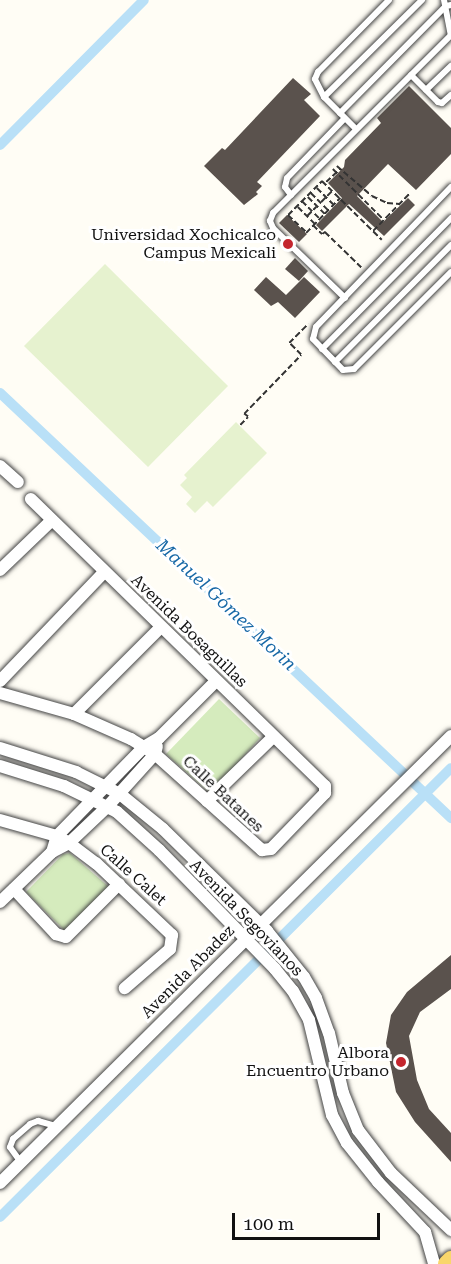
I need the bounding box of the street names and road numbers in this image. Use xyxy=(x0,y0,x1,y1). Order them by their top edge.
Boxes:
street label: Avenida Bosaguillas xyxy=(127,571,251,691)
street label: Calle Batanes xyxy=(179,752,267,836)
street label: Calle Calet xyxy=(96,840,170,910)
street label: Avenida Segovianos xyxy=(185,856,307,980)
street label: Avenida Abadez xyxy=(138,922,238,1022)

